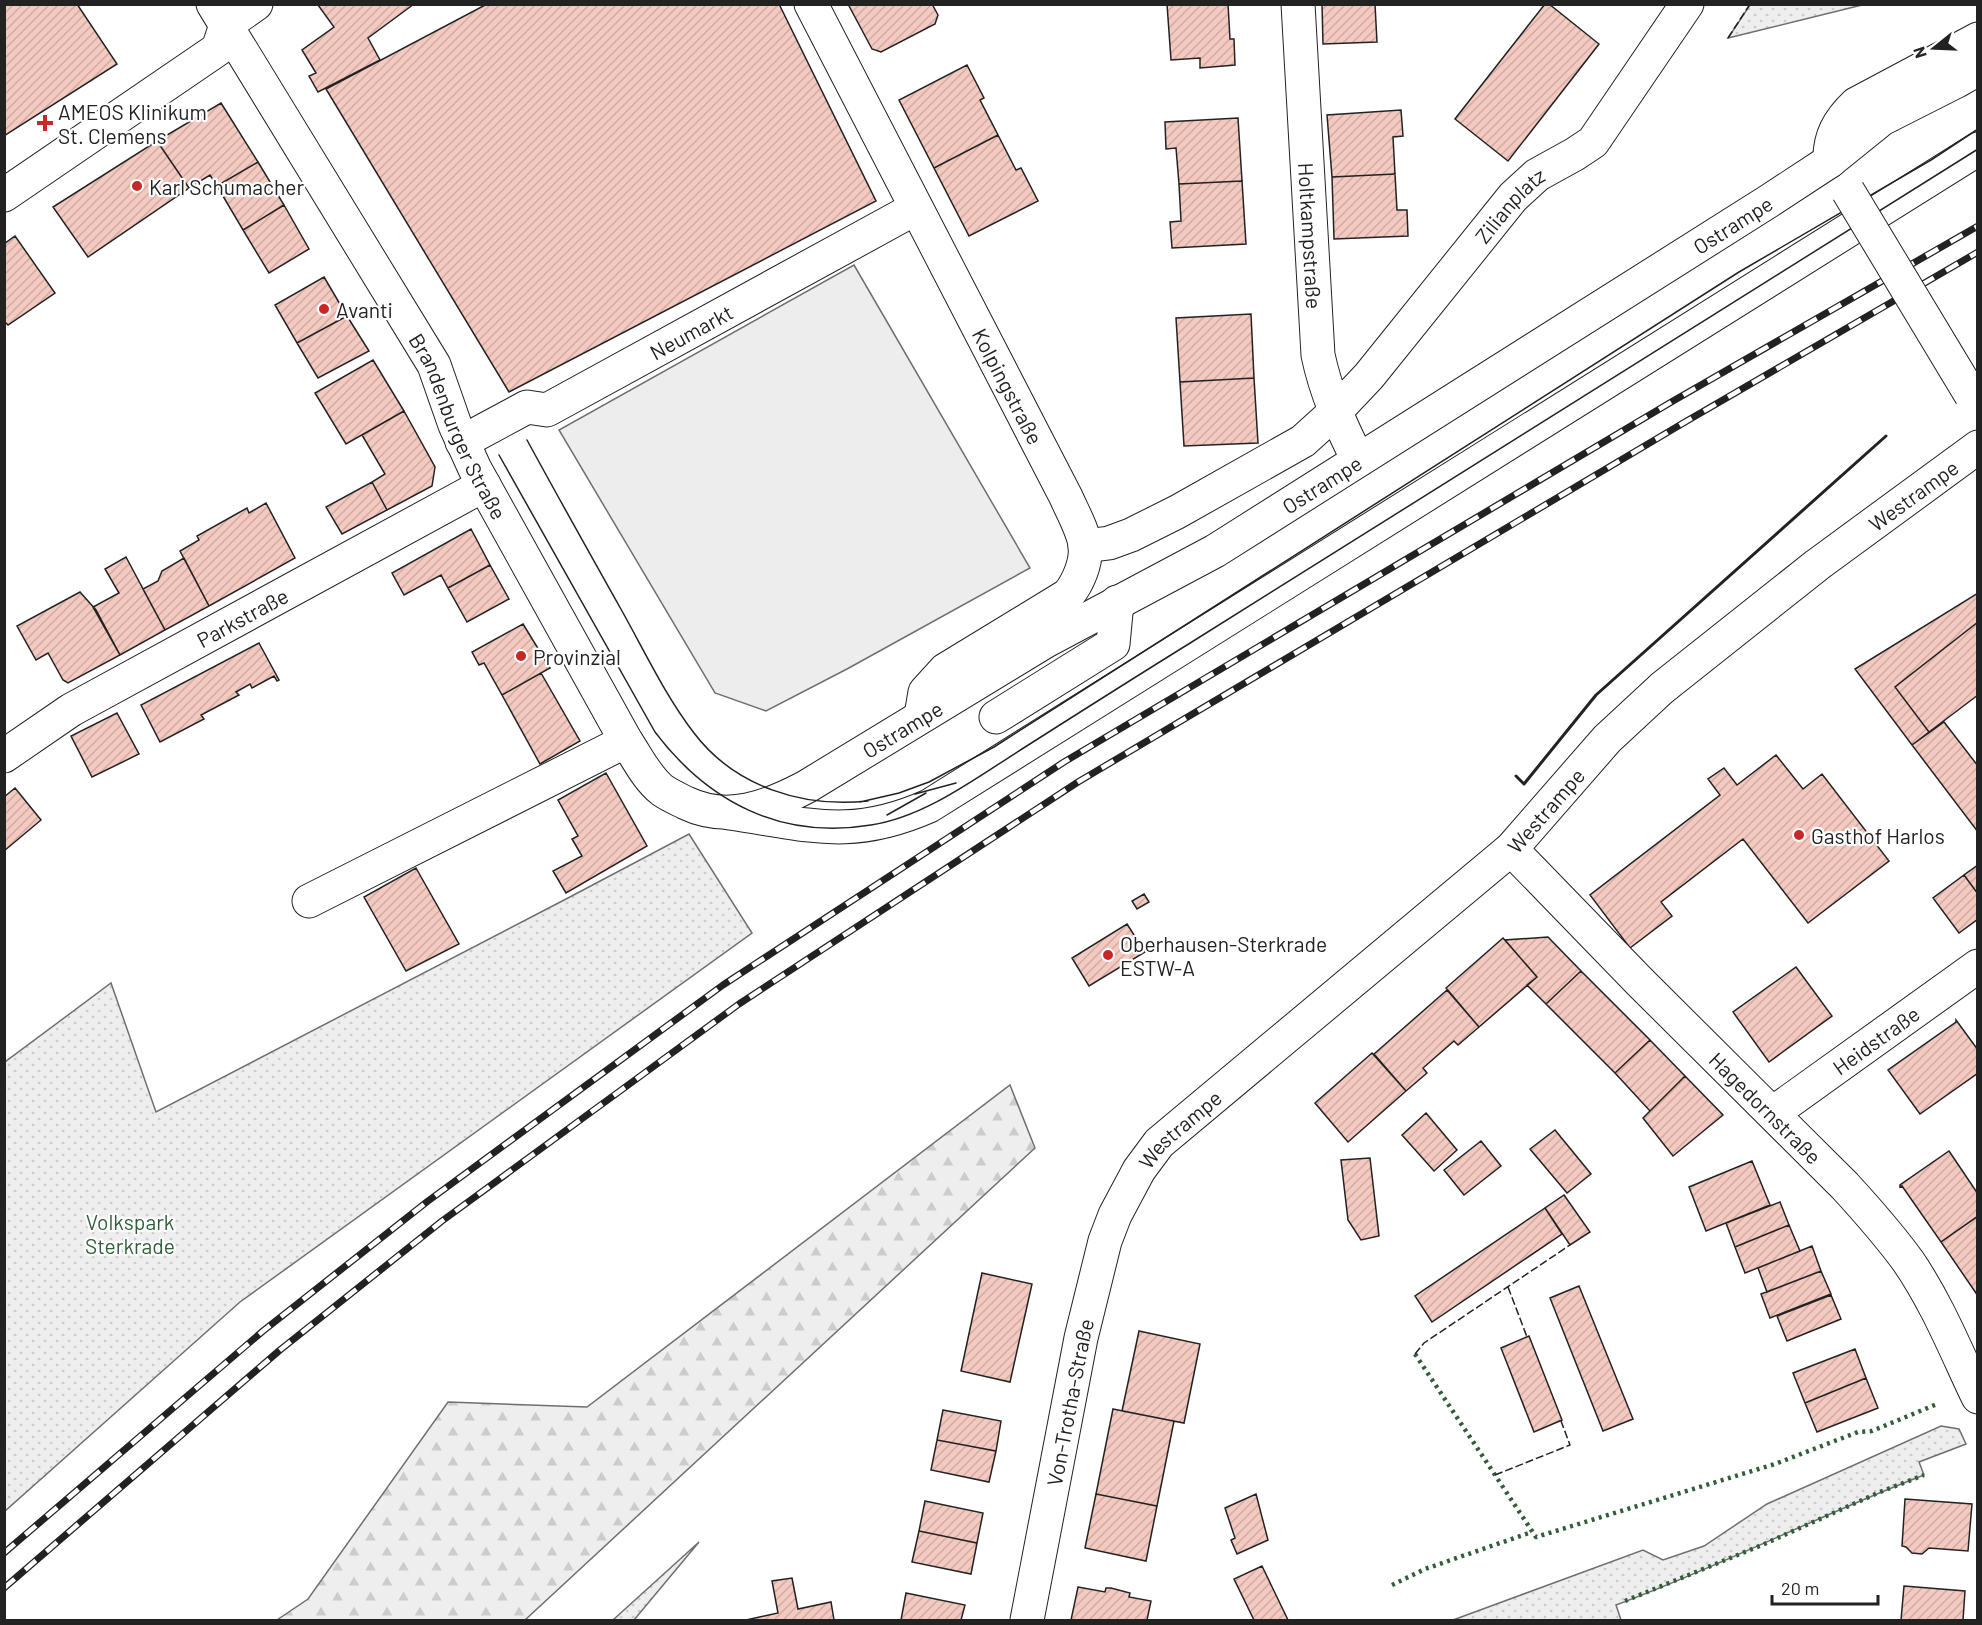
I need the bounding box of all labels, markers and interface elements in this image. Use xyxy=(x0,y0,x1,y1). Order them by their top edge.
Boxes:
north arrow xyxy=(1904,18,1964,78)
text: N xyxy=(1909,45,1930,61)
place label: AMEOS Klinikum St. Clemens xyxy=(58,99,207,148)
marker: AMEOS Klinikum St. Clemens xyxy=(36,114,54,132)
street label: Zilianplatz xyxy=(1469,161,1548,247)
street label: Holtkampstraße xyxy=(1295,162,1328,310)
place label: Karl Schumacher xyxy=(149,174,304,199)
marker: Karl Schumacher xyxy=(130,179,144,193)
street label: Ostrampe xyxy=(1688,190,1777,259)
place label: Avanti xyxy=(336,297,393,322)
street label: Neumarkt xyxy=(645,299,737,364)
marker: Avanti xyxy=(317,302,331,316)
street label: Kolpingstraße xyxy=(968,324,1049,448)
street label: Brandenburger Straße xyxy=(405,328,513,523)
street label: Ostrampe xyxy=(1277,449,1366,518)
street label: Westrampe xyxy=(1863,454,1963,536)
street label: Parkstraße xyxy=(192,582,292,652)
place label: Provinzial xyxy=(533,644,621,669)
marker: Provinzial xyxy=(514,649,528,663)
street label: Ostrampe xyxy=(857,695,947,762)
street label: Westrampe xyxy=(1501,762,1589,858)
place label: Gasthof Harlos xyxy=(1811,823,1945,848)
marker: Gasthof Harlos xyxy=(1792,828,1806,842)
place label: Oberhausen-Sterkrade ESTW-A xyxy=(1120,931,1327,980)
marker: Oberhausen-Sterkrade ESTW-A xyxy=(1101,948,1115,962)
street label: Heidstraße xyxy=(1827,1000,1924,1079)
street label: Hagedornstraße xyxy=(1705,1046,1827,1168)
street label: Westrampe xyxy=(1132,1084,1226,1173)
park label: Volkspark Sterkrade xyxy=(85,1209,175,1258)
street label: Von-Trotha-Straße xyxy=(1040,1316,1098,1488)
scale bar xyxy=(1772,1568,1878,1606)
text: 20 m xyxy=(1781,1577,1819,1599)

